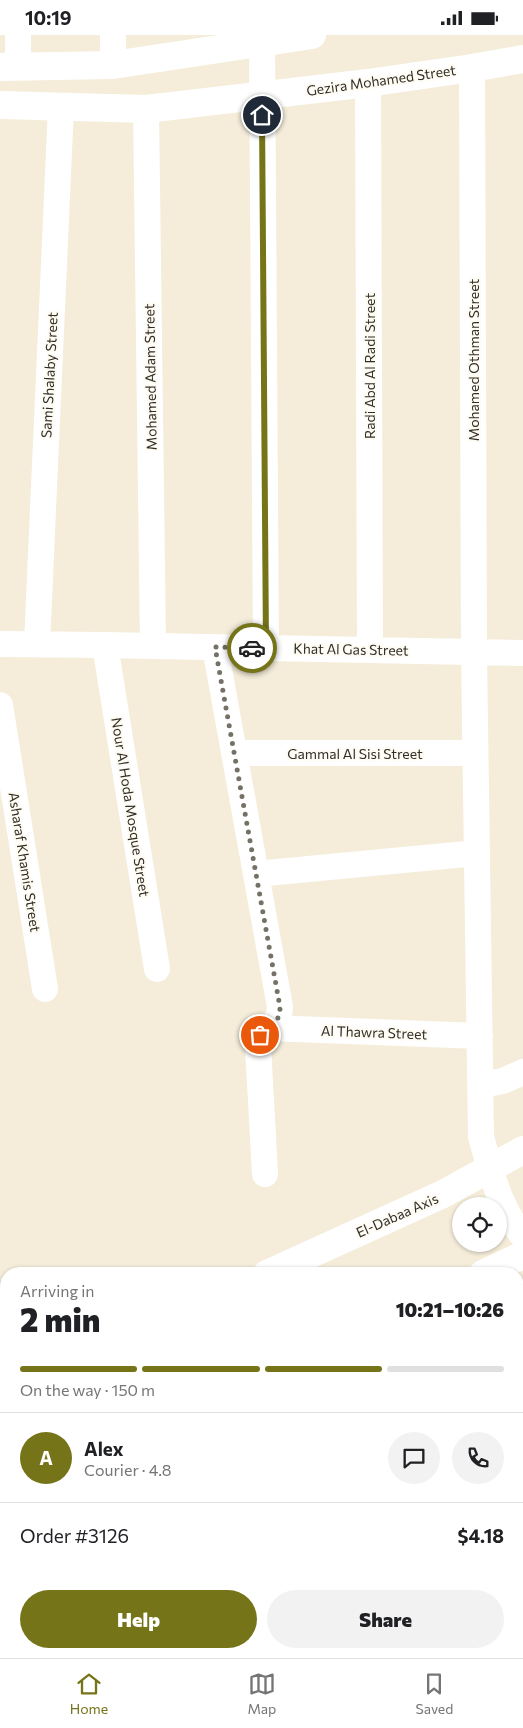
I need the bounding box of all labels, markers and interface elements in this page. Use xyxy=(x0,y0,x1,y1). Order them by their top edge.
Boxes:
text: 10:19 xyxy=(25,6,72,29)
street label: Gezira Mohamed Street xyxy=(305,61,457,99)
pin xyxy=(241,94,283,136)
icon: home xyxy=(248,101,276,129)
street label: Mohamed Othman Street xyxy=(465,279,482,441)
street label: Radi Abd Al Radi Street xyxy=(361,293,378,439)
street label: Mohamed Adam Street xyxy=(140,303,160,450)
street label: Sami Shalaby Street xyxy=(37,311,61,438)
courier xyxy=(227,623,277,673)
icon: car xyxy=(238,634,266,662)
street label: Khat Al Gas Street xyxy=(293,639,409,659)
street label: Nour Al Hoda Mosque Street xyxy=(108,716,154,898)
street label: Gammal Al Sisi Street xyxy=(287,745,423,762)
street label: Asharaf Khamis Street xyxy=(6,791,45,933)
pin xyxy=(239,1014,281,1056)
icon: bag xyxy=(246,1021,274,1049)
street label: Al Thawra Street xyxy=(321,1022,428,1042)
street label: El-Dabaa Axis xyxy=(353,1189,441,1241)
map controls xyxy=(452,1197,507,1252)
button: locate xyxy=(452,1197,507,1252)
text: Arriving in xyxy=(20,1281,94,1300)
text: 10:21–10:26 xyxy=(396,1298,504,1321)
text: 2 min xyxy=(20,1299,100,1339)
text: On the way · 150 m xyxy=(20,1380,155,1399)
button: chat xyxy=(388,1432,440,1484)
button: phone xyxy=(452,1432,504,1484)
text: Alex xyxy=(84,1437,124,1460)
text: A xyxy=(39,1446,53,1469)
text: Courier · 4.8 xyxy=(84,1460,171,1479)
text: Order #3126 xyxy=(20,1524,129,1547)
text: $4.18 xyxy=(458,1524,504,1547)
button: Help xyxy=(20,1590,257,1648)
button: Share xyxy=(267,1590,504,1648)
tab: Home xyxy=(70,1670,108,1717)
tab: Map xyxy=(247,1670,276,1717)
tab: Saved xyxy=(416,1670,453,1717)

